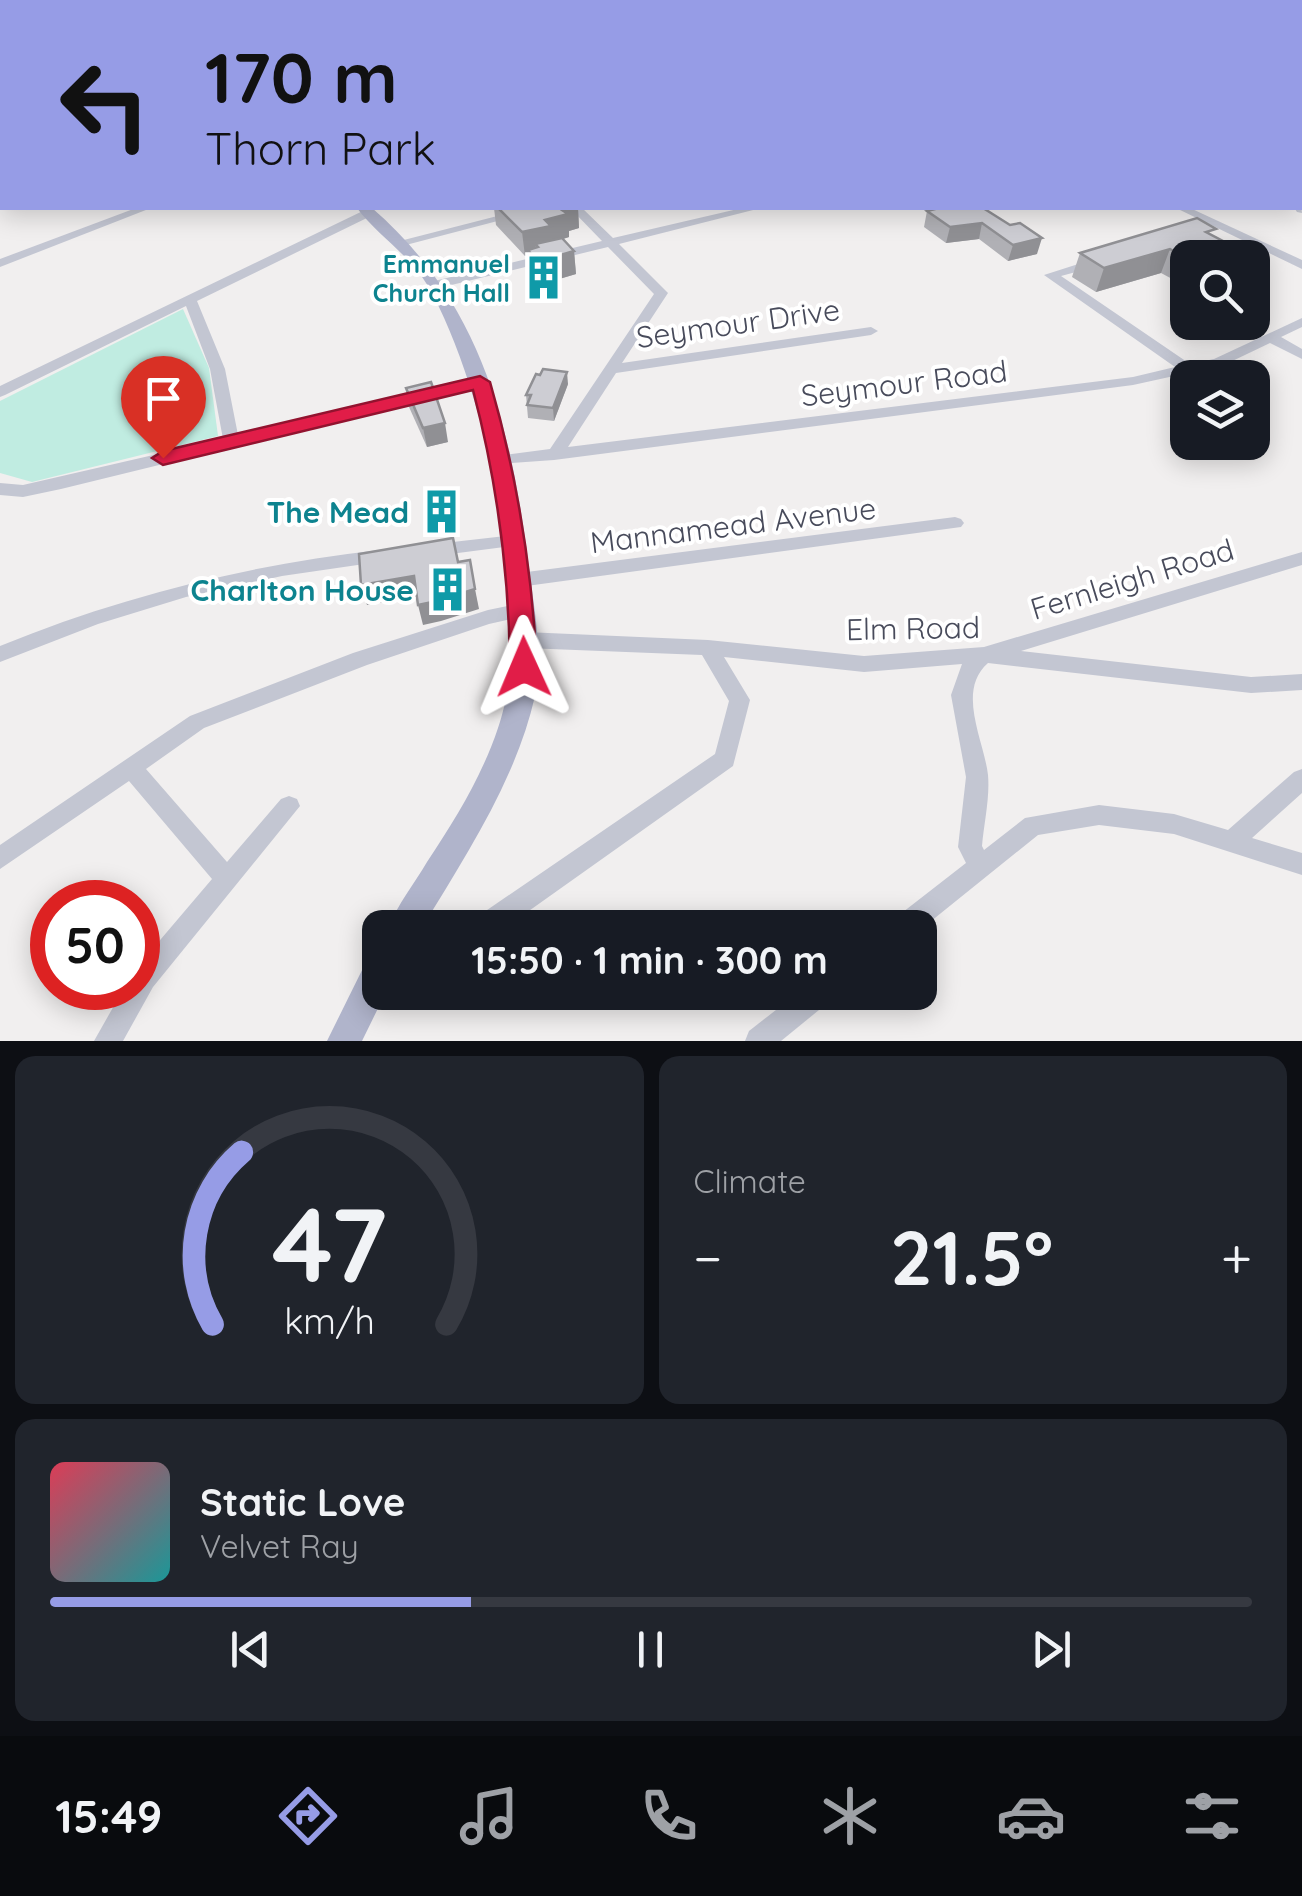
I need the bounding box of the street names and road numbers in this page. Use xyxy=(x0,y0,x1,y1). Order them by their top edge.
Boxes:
street label: Seymour Drive xyxy=(634,290,842,356)
street label: Seymour Road xyxy=(799,352,1009,414)
street label: Mannamead Avenue xyxy=(588,489,878,561)
street label: Fernleigh Road xyxy=(1026,530,1238,628)
street label: Elm Road xyxy=(846,608,980,648)

